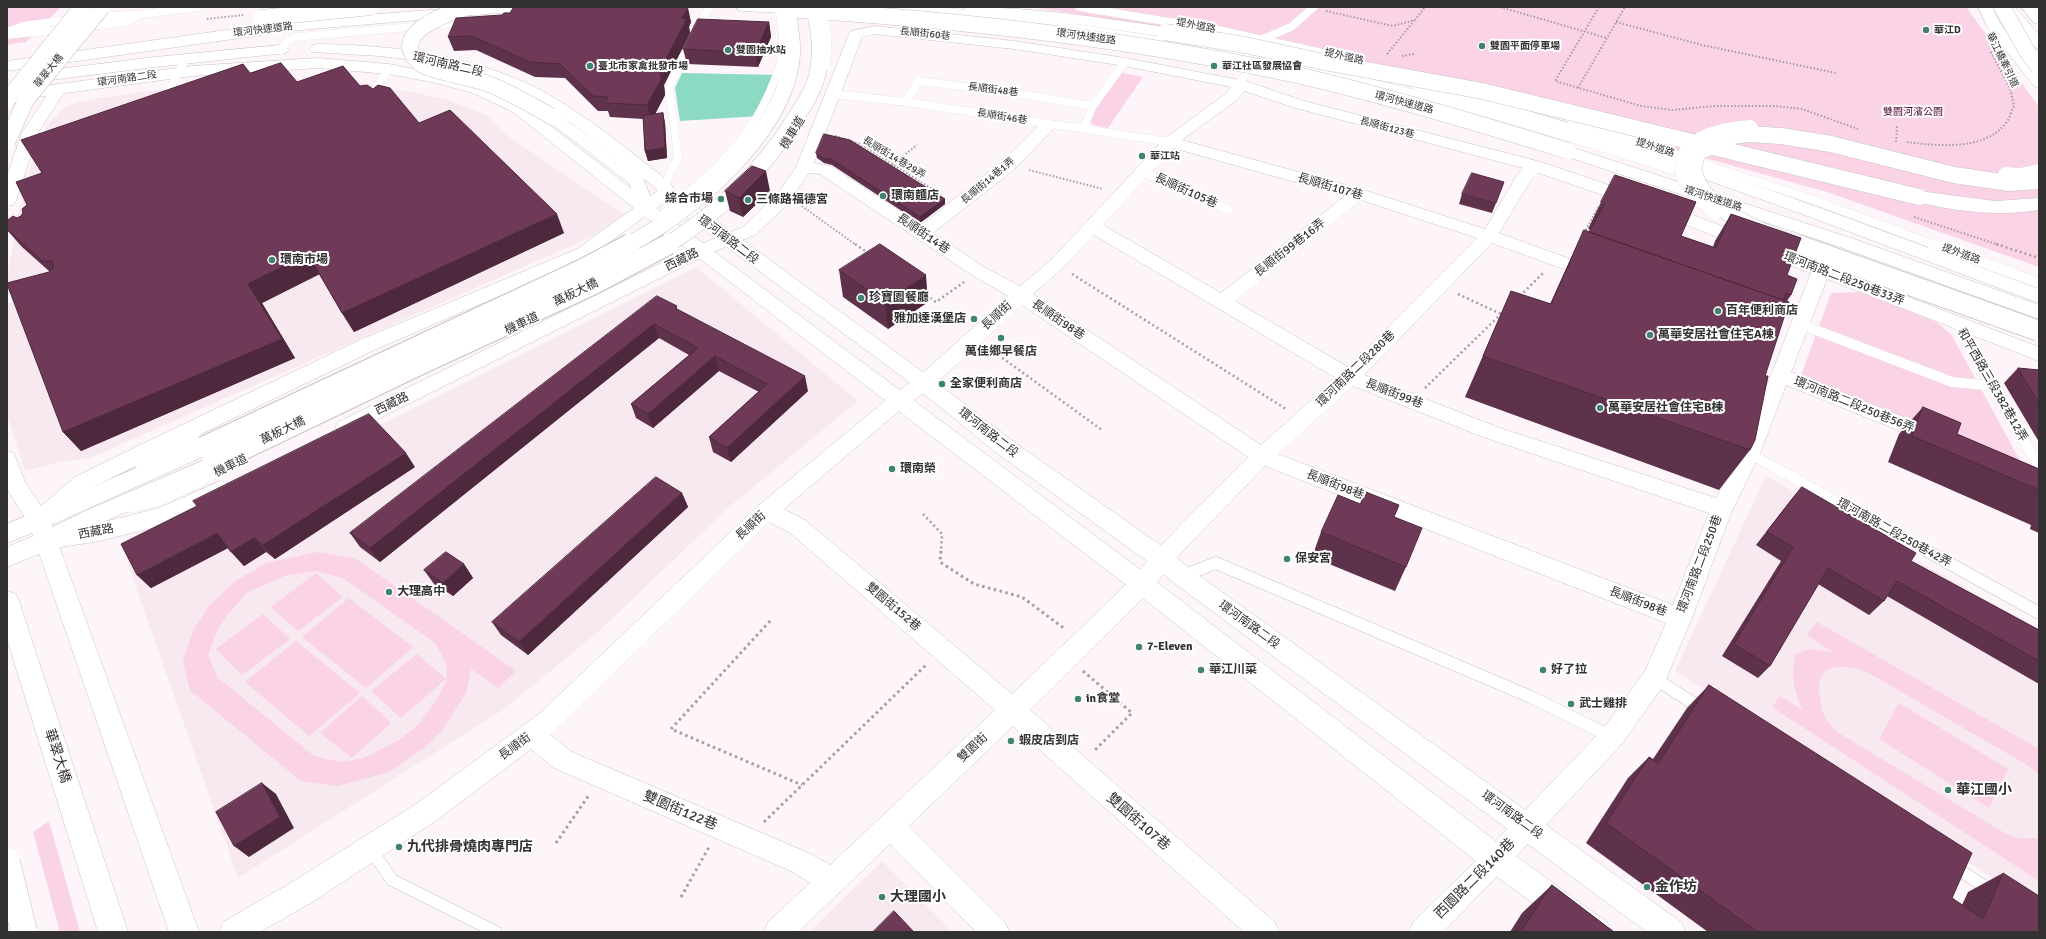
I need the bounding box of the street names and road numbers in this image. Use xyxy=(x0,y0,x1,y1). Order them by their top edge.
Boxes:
street label: 堤外道路 xyxy=(1175,16,1217,36)
street label: 環河快速道路 xyxy=(232,20,294,40)
street label: 長順街60巷 xyxy=(899,25,951,43)
street label: 環河快速道路 xyxy=(1055,27,1117,47)
street label: 華江橋牽引道 xyxy=(1983,30,2021,90)
street label: 提外道路 xyxy=(1323,47,1365,67)
street label: 環河南路二段 xyxy=(411,50,485,80)
street label: 華翠大橋 xyxy=(32,52,66,90)
street label: 環河南路二段 xyxy=(96,69,158,89)
street label: 長順街48巷 xyxy=(967,81,1019,99)
street label: 環河快速道路 xyxy=(1373,89,1435,117)
street label: 長順街46巷 xyxy=(976,107,1028,127)
street label: 機車道 xyxy=(777,114,809,152)
street label: 長順街123巷 xyxy=(1358,115,1416,141)
street label: 長順街14巷29弄 xyxy=(860,134,928,182)
street label: 提外道路 xyxy=(1634,136,1676,160)
street label: 長順街14巷1弄 xyxy=(959,155,1017,207)
street label: 長順街105巷 xyxy=(1152,171,1220,211)
street label: 長順街107巷 xyxy=(1296,171,1364,203)
street label: 環河快速道路 xyxy=(1683,184,1743,214)
street label: 長順街14巷 xyxy=(894,211,952,257)
street label: 環河南路二段 xyxy=(695,213,761,267)
street label: 長順街99巷16弄 xyxy=(1252,216,1328,280)
street label: 提外道路 xyxy=(1940,242,1982,266)
street label: 西藏路 xyxy=(663,246,701,274)
street label: 環河南路二段250巷33弄 xyxy=(1781,249,1907,309)
street label: 萬板大橋 xyxy=(551,276,601,310)
street label: 長順街98巷 xyxy=(1029,297,1087,343)
street label: 長順街 xyxy=(979,299,1015,333)
street label: 機車道 xyxy=(503,310,541,338)
street label: 和平西路三段382巷12弄 xyxy=(1954,326,2030,444)
street label: 環河南路二段280巷 xyxy=(1314,328,1398,410)
street label: 環河南路二段250巷56弄 xyxy=(1792,374,1916,436)
street label: 長順街99巷 xyxy=(1363,376,1425,412)
street label: 西藏路 xyxy=(373,390,411,418)
street label: 環河南路二段 xyxy=(955,405,1021,461)
street label: 萬板大橋 xyxy=(258,414,308,448)
street label: 機車道 xyxy=(212,452,250,480)
street label: 長順街98巷 xyxy=(1304,467,1366,503)
street label: 環河南路二段250巷42弄 xyxy=(1834,496,1954,570)
street label: 長順街 xyxy=(733,508,769,544)
street label: 環河南路二段250巷 xyxy=(1675,513,1725,615)
street label: 西藏路 xyxy=(77,521,115,543)
street label: 雙園街152巷 xyxy=(863,580,923,634)
street label: 長順街98巷 xyxy=(1607,584,1669,620)
street label: 環河南路二段 xyxy=(1216,598,1282,652)
street label: 華翠大橋 xyxy=(40,727,74,785)
street label: 雙園街 xyxy=(955,730,991,766)
street label: 長順街 xyxy=(496,731,534,763)
street label: 雙園街122巷 xyxy=(641,788,719,834)
street label: 環河南路二段 xyxy=(1479,788,1545,842)
street label: 雙園街107巷 xyxy=(1103,790,1173,854)
street label: 西園路二段140巷 xyxy=(1431,835,1519,923)

